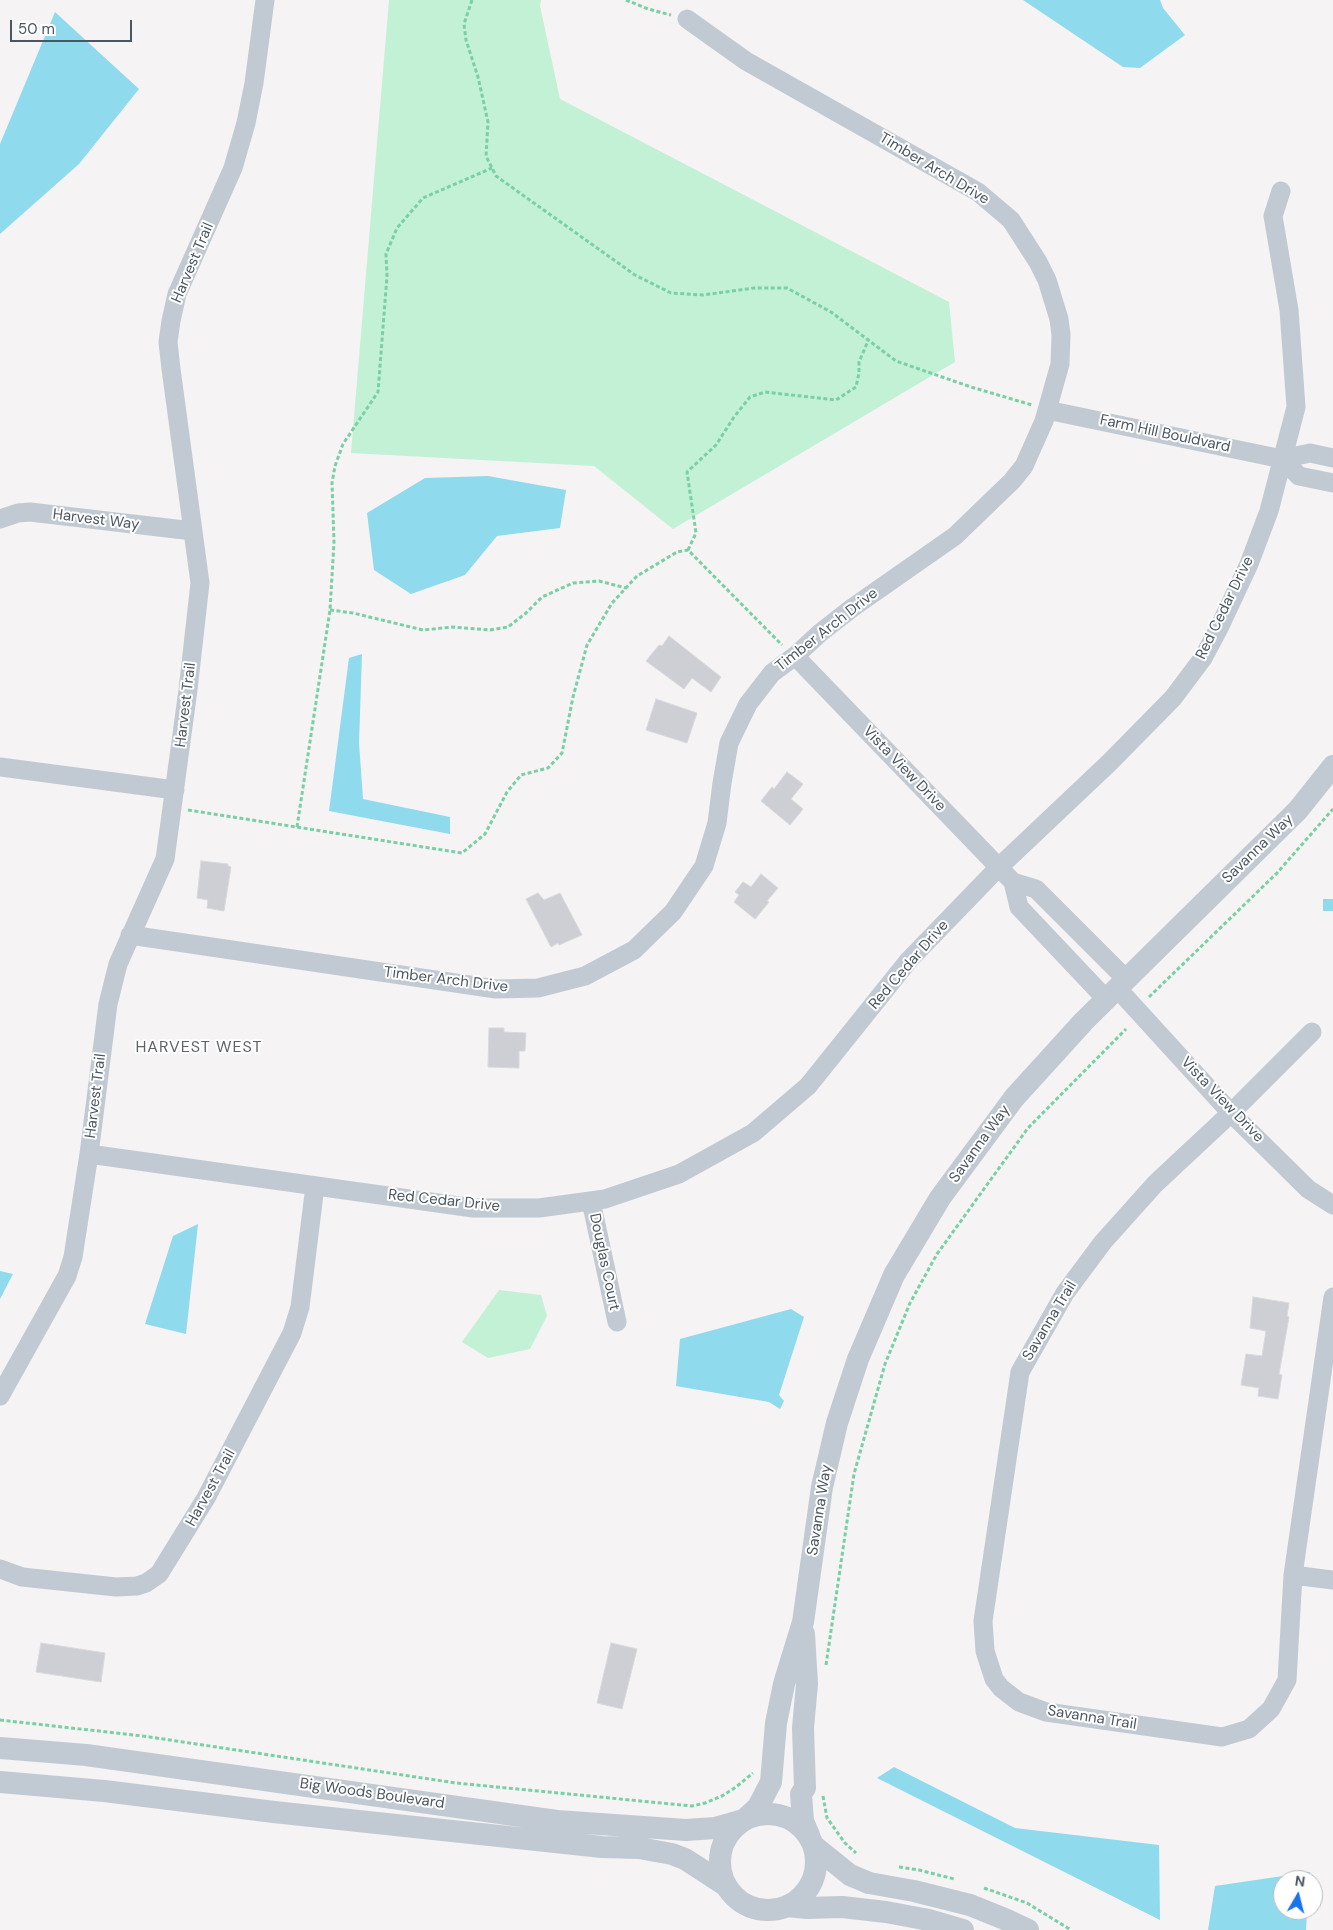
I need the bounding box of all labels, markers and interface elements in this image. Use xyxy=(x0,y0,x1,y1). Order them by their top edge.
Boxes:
scale bar xyxy=(12,10,135,42)
text: 50 m xyxy=(18,19,55,39)
street label: Timber Arch Drive xyxy=(876,129,992,209)
street label: Harvest Trail xyxy=(168,220,218,306)
street label: Farm Hill Bouldvard xyxy=(1098,411,1232,457)
street label: Harvest Way xyxy=(52,506,140,534)
street label: Red Cedar Drive xyxy=(1192,554,1258,662)
street label: Timber Arch Drive xyxy=(772,584,882,676)
street label: Harvest Trail xyxy=(172,662,200,748)
street label: Vista View Drive xyxy=(859,723,949,815)
street label: Savanna Way xyxy=(1219,811,1297,887)
street label: Red Cedar Drive xyxy=(865,917,953,1013)
street label: Timber Arch Drive xyxy=(383,963,509,997)
district label: HARVEST WEST xyxy=(134,1038,264,1058)
street label: Harvest Trail xyxy=(82,1053,110,1139)
street label: Vista View Drive xyxy=(1177,1054,1267,1146)
street label: Savanna Way xyxy=(946,1102,1014,1186)
street label: Red Cedar Drive xyxy=(387,1186,501,1216)
street label: Douglas Court xyxy=(585,1212,623,1312)
street label: Savanna Trail xyxy=(1019,1278,1081,1364)
street label: Harvest Trail xyxy=(182,1446,240,1530)
street label: Savanna Way xyxy=(804,1463,836,1557)
street label: Savanna Trail xyxy=(1046,1702,1138,1734)
street label: Big Woods Boulevard xyxy=(298,1775,446,1813)
north arrow xyxy=(1273,1870,1323,1920)
text: N xyxy=(1294,1872,1306,1891)

